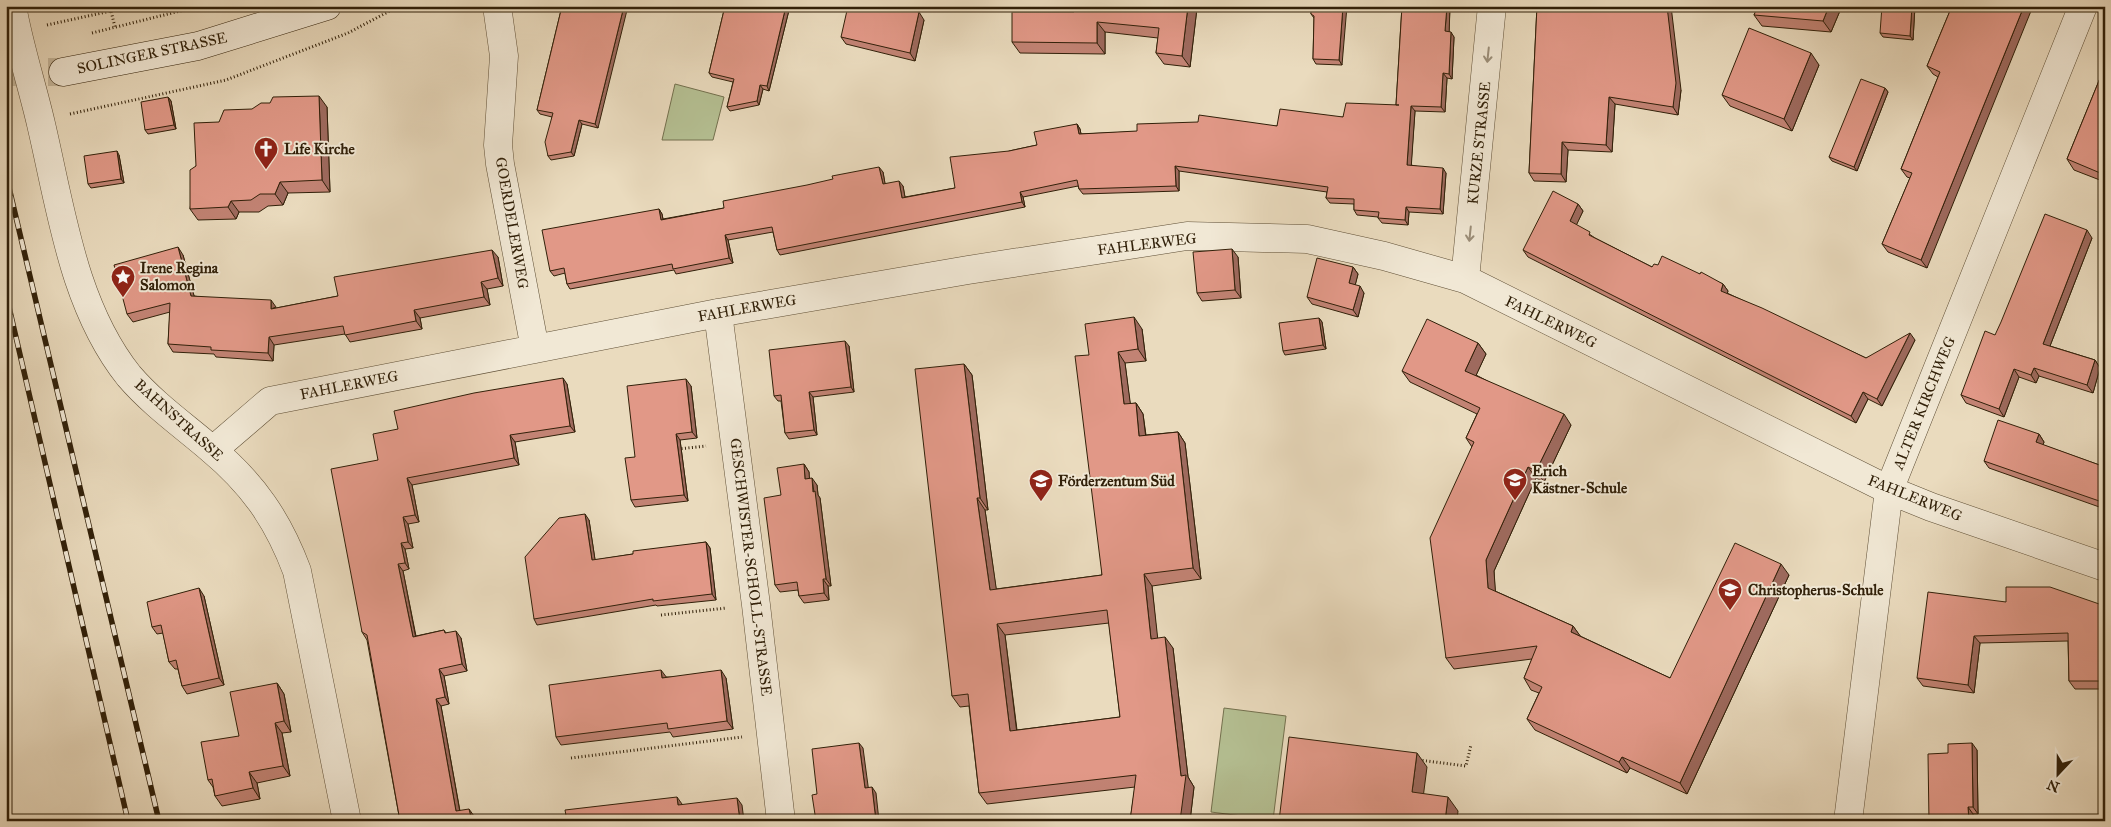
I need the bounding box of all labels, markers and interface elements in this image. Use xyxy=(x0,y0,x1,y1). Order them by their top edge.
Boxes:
street label: SOLINGER STRASSE xyxy=(75,28,229,78)
one-way arrow xyxy=(1483,46,1492,62)
street label: KURZE STRASSE xyxy=(1464,80,1494,205)
church icon: Life Kirche xyxy=(253,136,279,170)
place label: Life Kirche xyxy=(284,140,356,158)
street label: GOERDELERWEG xyxy=(492,156,532,290)
one-way arrow xyxy=(1465,226,1475,242)
street label: FAHLERWEG xyxy=(1096,229,1198,259)
place label: Irene Regina Salomon xyxy=(140,259,219,294)
place icon: Irene Regina Salomon xyxy=(110,264,136,298)
street label: FAHLERWEG xyxy=(696,290,798,326)
street label: FAHLERWEG xyxy=(1502,292,1600,352)
street label: ALTER KIRCHWEG xyxy=(1889,334,1959,473)
street label: FAHLERWEG xyxy=(298,367,400,403)
street label: BAHNSTRASSE xyxy=(131,375,227,465)
street label: GESCHWISTER-SCHOLL-STRASSE xyxy=(726,437,776,697)
place label: Erich Kästner-Schule xyxy=(1532,462,1628,497)
school or university icon: Erich Kästner-Schule xyxy=(1502,467,1528,501)
school or university icon: Förderzentum Süd xyxy=(1028,468,1054,502)
street label: FAHLERWEG xyxy=(1865,471,1965,525)
place label: Förderzentum Süd xyxy=(1058,472,1175,490)
school or university icon: Christopherus-Schule xyxy=(1717,577,1743,611)
place label: Christopherus-Schule xyxy=(1748,581,1884,600)
north arrow xyxy=(2034,750,2084,800)
text: N xyxy=(2045,775,2062,796)

